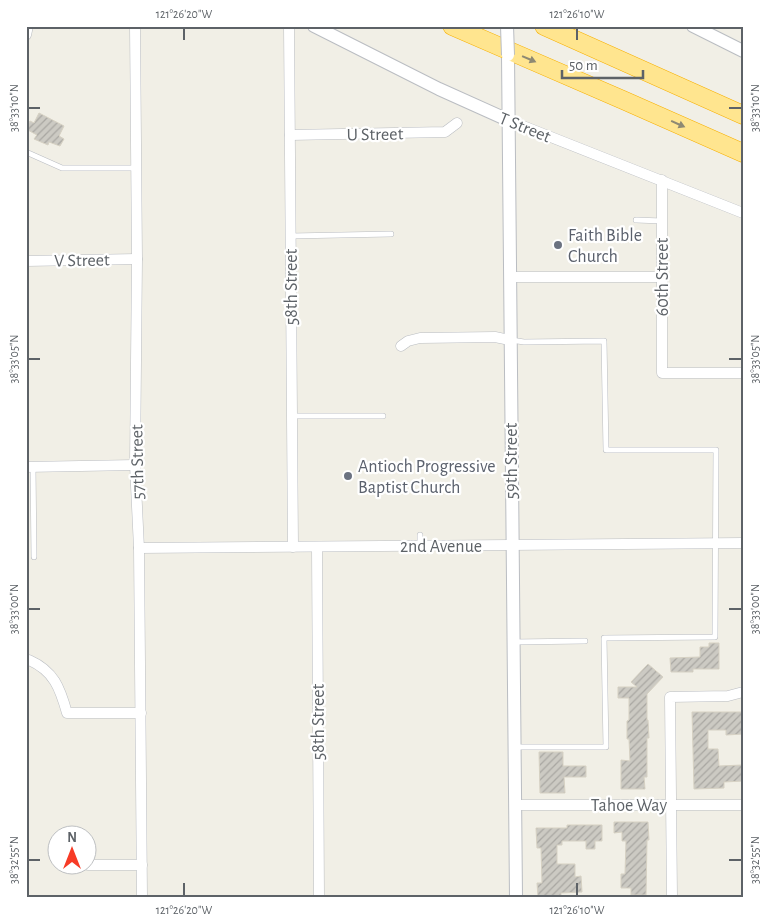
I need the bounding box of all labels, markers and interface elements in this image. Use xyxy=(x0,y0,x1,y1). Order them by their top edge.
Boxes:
text: 121°26'20"W xyxy=(156,8,212,20)
text: 121°26'10"W xyxy=(549,8,605,20)
scale bar xyxy=(562,48,643,80)
one-way arrow xyxy=(522,56,536,64)
text: 50 m xyxy=(569,58,598,73)
text: 38°33'10"N xyxy=(8,84,20,132)
text: 38°33'10"N xyxy=(749,84,761,132)
street label: T Street xyxy=(496,109,553,147)
one-way arrow xyxy=(671,121,685,129)
street label: U Street xyxy=(347,126,404,144)
place label: Faith Bible Church xyxy=(568,227,642,266)
street label: 60th Street xyxy=(654,238,672,316)
marker: Faith Bible Church xyxy=(552,239,564,251)
street label: 58th Street xyxy=(283,248,301,325)
street label: V Street xyxy=(54,252,110,270)
text: 38°33'05"N xyxy=(8,335,20,383)
text: 38°33'05"N xyxy=(749,335,761,383)
street label: 59th Street xyxy=(503,423,521,499)
street label: 57th Street xyxy=(128,424,148,500)
place label: Antioch Progressive Baptist Church xyxy=(358,458,496,497)
marker: Antioch Progressive Baptist Church xyxy=(342,470,354,482)
street label: 2nd Avenue xyxy=(400,538,482,556)
text: 38°33'00"N xyxy=(8,584,20,634)
text: 38°33'00"N xyxy=(749,584,761,634)
street label: 58th Street xyxy=(310,683,328,760)
street label: Tahoe Way xyxy=(591,797,667,815)
north arrow xyxy=(48,826,98,876)
text: N xyxy=(67,831,77,845)
text: 38°32'55"N xyxy=(8,836,20,884)
text: 38°32'55"N xyxy=(749,836,761,884)
text: 121°26'20"W xyxy=(156,904,212,916)
text: 121°26'10"W xyxy=(549,904,605,916)

